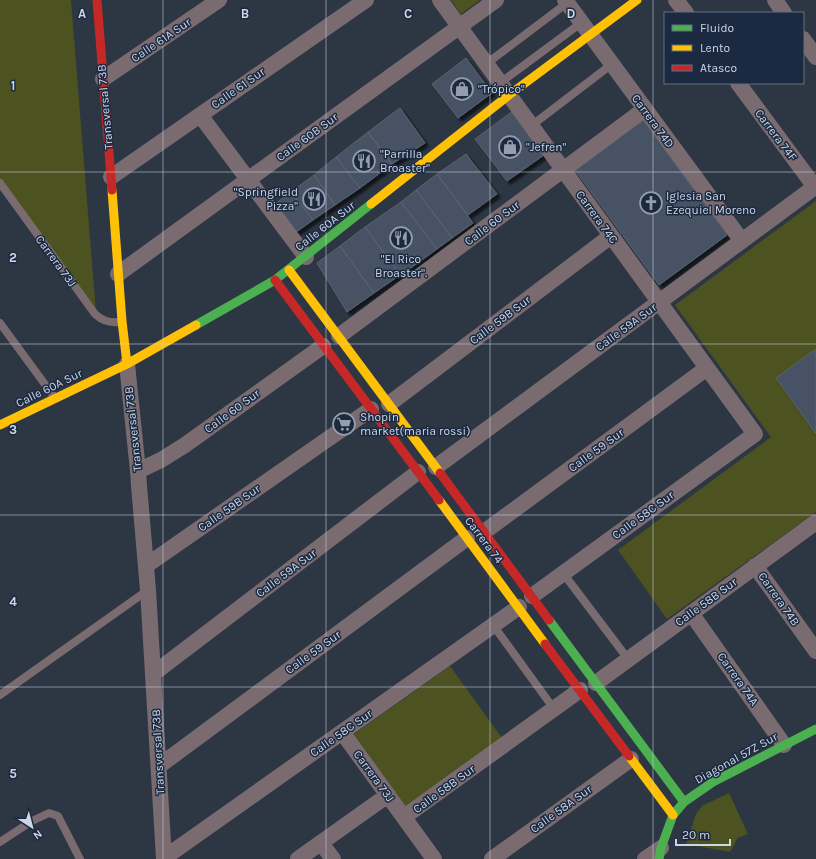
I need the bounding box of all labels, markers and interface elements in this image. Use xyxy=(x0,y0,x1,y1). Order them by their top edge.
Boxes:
text: A xyxy=(78,6,86,21)
text: B xyxy=(241,6,249,21)
text: C xyxy=(404,6,412,21)
text: D xyxy=(567,6,576,21)
legend xyxy=(664,12,804,84)
street label: Calle 61A Sur xyxy=(128,14,194,65)
text: Fluido xyxy=(700,21,734,35)
text: Lento xyxy=(700,41,730,55)
text: Atasco xyxy=(700,61,737,75)
street label: Transversal 73B xyxy=(94,64,116,150)
street label: Calle 61 Sur xyxy=(208,64,268,112)
shop icon: "Trópico" xyxy=(449,76,475,102)
text: 1 xyxy=(11,78,15,93)
place label: "Trópico" xyxy=(478,82,525,96)
street label: Carrera 74D xyxy=(629,91,677,151)
street label: Carrera 74F xyxy=(752,106,800,164)
street label: Calle 60B Sur xyxy=(273,110,341,164)
shop icon: "Jefren" xyxy=(497,134,523,160)
place label: "Jefren" xyxy=(526,140,567,154)
place label: "Parrilla Broaster" xyxy=(380,147,430,175)
restaurant icon: "Parrilla Broaster" xyxy=(351,148,377,174)
place label: "Springfield Pizza" xyxy=(234,185,298,213)
restaurant icon: "Springfield Pizza" xyxy=(301,186,327,212)
street label: Carrera 74C xyxy=(573,188,621,246)
place label: Iglesia San Ezequiel Moreno xyxy=(666,189,756,217)
church icon: Iglesia San Ezequiel Moreno xyxy=(638,190,664,216)
street label: Calle 60 Sur xyxy=(462,197,523,248)
street label: Calle 60A Sur xyxy=(292,198,358,254)
restaurant icon: "El Rico Broaster". xyxy=(388,225,414,251)
street label: Carrera 73J xyxy=(33,233,79,289)
text: 2 xyxy=(9,250,17,265)
place label: "El Rico Broaster". xyxy=(375,252,427,280)
street label: Calle 59B Sur xyxy=(467,292,534,347)
street label: Calle 59A Sur xyxy=(593,300,660,354)
street label: Calle 60A Sur xyxy=(13,366,85,410)
street label: Transversal 73B xyxy=(122,386,144,472)
street label: Calle 60 Sur xyxy=(201,386,263,436)
place label: Shopin market(maria rossi) xyxy=(360,410,470,438)
supermarket icon: Shopin market(maria rossi) xyxy=(331,411,357,437)
text: 3 xyxy=(9,422,17,437)
street label: Calle 59 Sur xyxy=(566,425,627,475)
street label: Calle 59B Sur xyxy=(195,481,263,535)
street label: Calle 58C Sur xyxy=(609,488,677,542)
street label: Carrera 74 xyxy=(462,514,506,566)
street label: Calle 59A Sur xyxy=(253,545,320,600)
street label: Carrera 74B xyxy=(755,569,803,629)
street label: Calle 58B Sur xyxy=(672,574,740,629)
text: 4 xyxy=(9,594,17,609)
street label: Calle 59 Sur xyxy=(283,627,344,677)
street label: Carrera 74A xyxy=(715,650,762,708)
street label: Calle 58C Sur xyxy=(307,706,375,760)
street label: Transversal 73B xyxy=(149,709,167,795)
street label: Diagonal 57Z Sur xyxy=(692,729,781,787)
street label: Carrera 73J xyxy=(351,748,397,804)
street label: Calle 58B Sur xyxy=(410,761,478,816)
text: 5 xyxy=(9,766,17,781)
street label: Calle 58A Sur xyxy=(528,782,595,836)
north arrow xyxy=(12,807,52,847)
scale bar xyxy=(676,821,730,847)
text: N xyxy=(31,827,45,842)
text: 20 m xyxy=(682,828,710,842)

